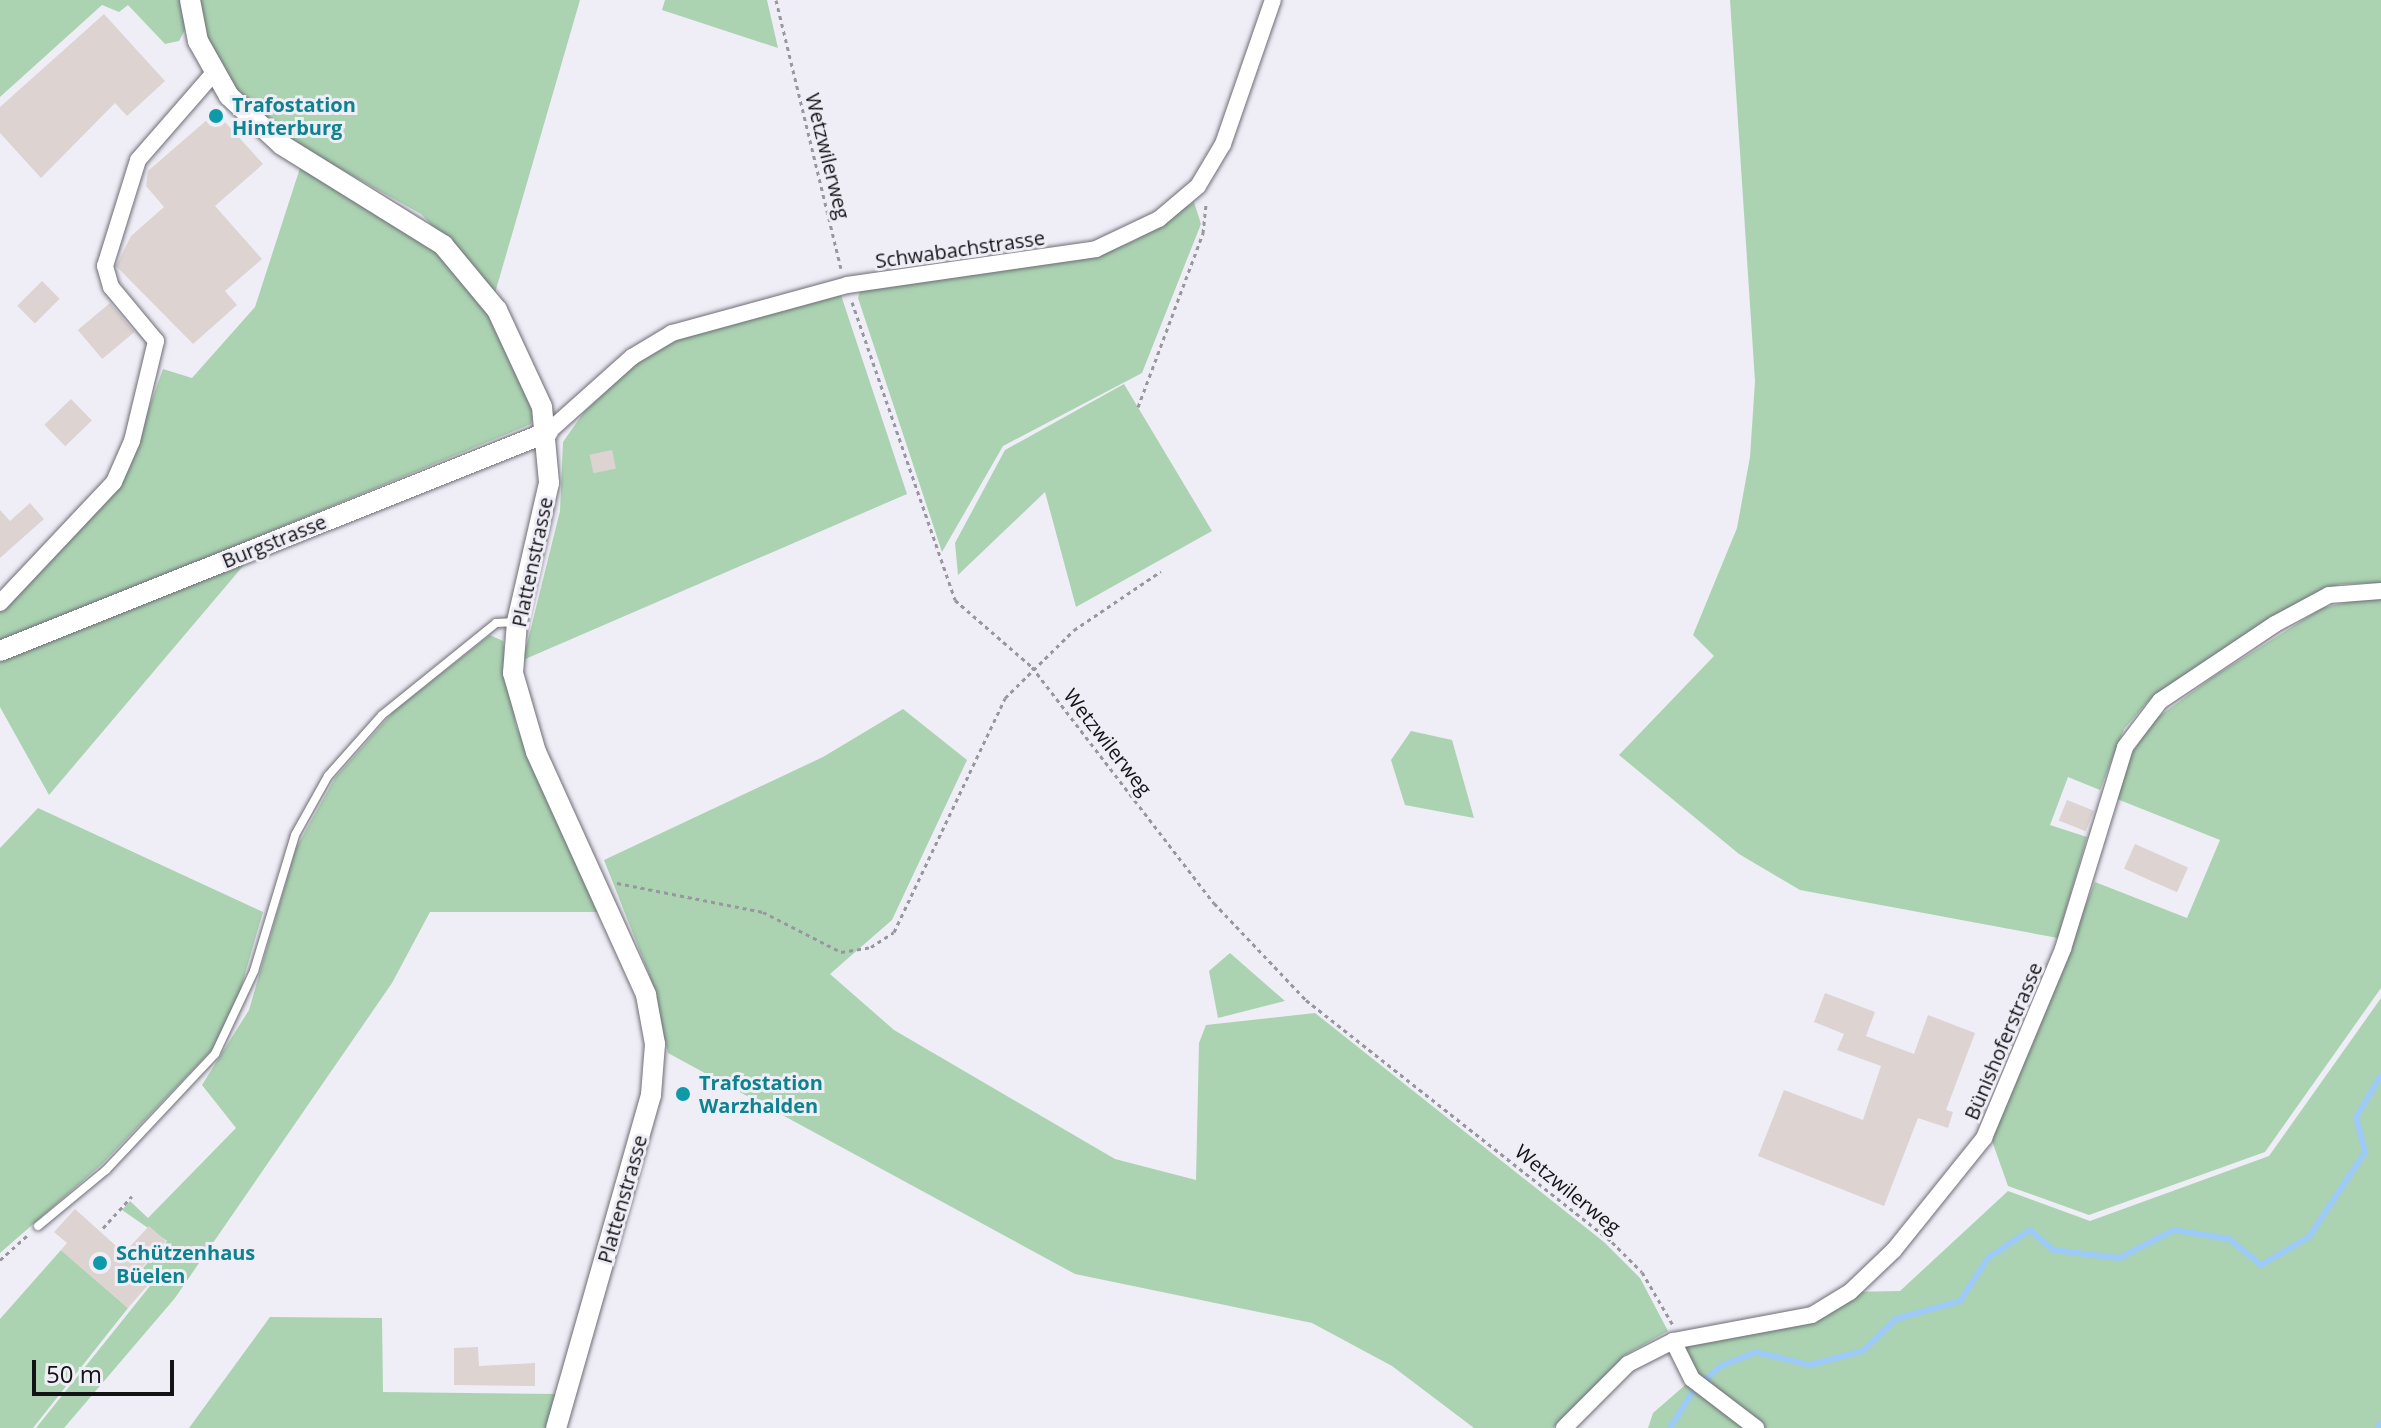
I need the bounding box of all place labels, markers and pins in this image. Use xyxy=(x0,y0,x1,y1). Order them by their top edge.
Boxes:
place label: Trafostation Hinterburg xyxy=(232,92,356,139)
marker: Trafostation Hinterburg xyxy=(207,107,225,125)
place label: Trafostation Warzhalden xyxy=(699,1070,823,1117)
marker: Trafostation Warzhalden xyxy=(674,1085,692,1103)
place label: Schützenhaus Büelen xyxy=(116,1240,255,1287)
marker: Schützenhaus Büelen xyxy=(91,1254,109,1272)

